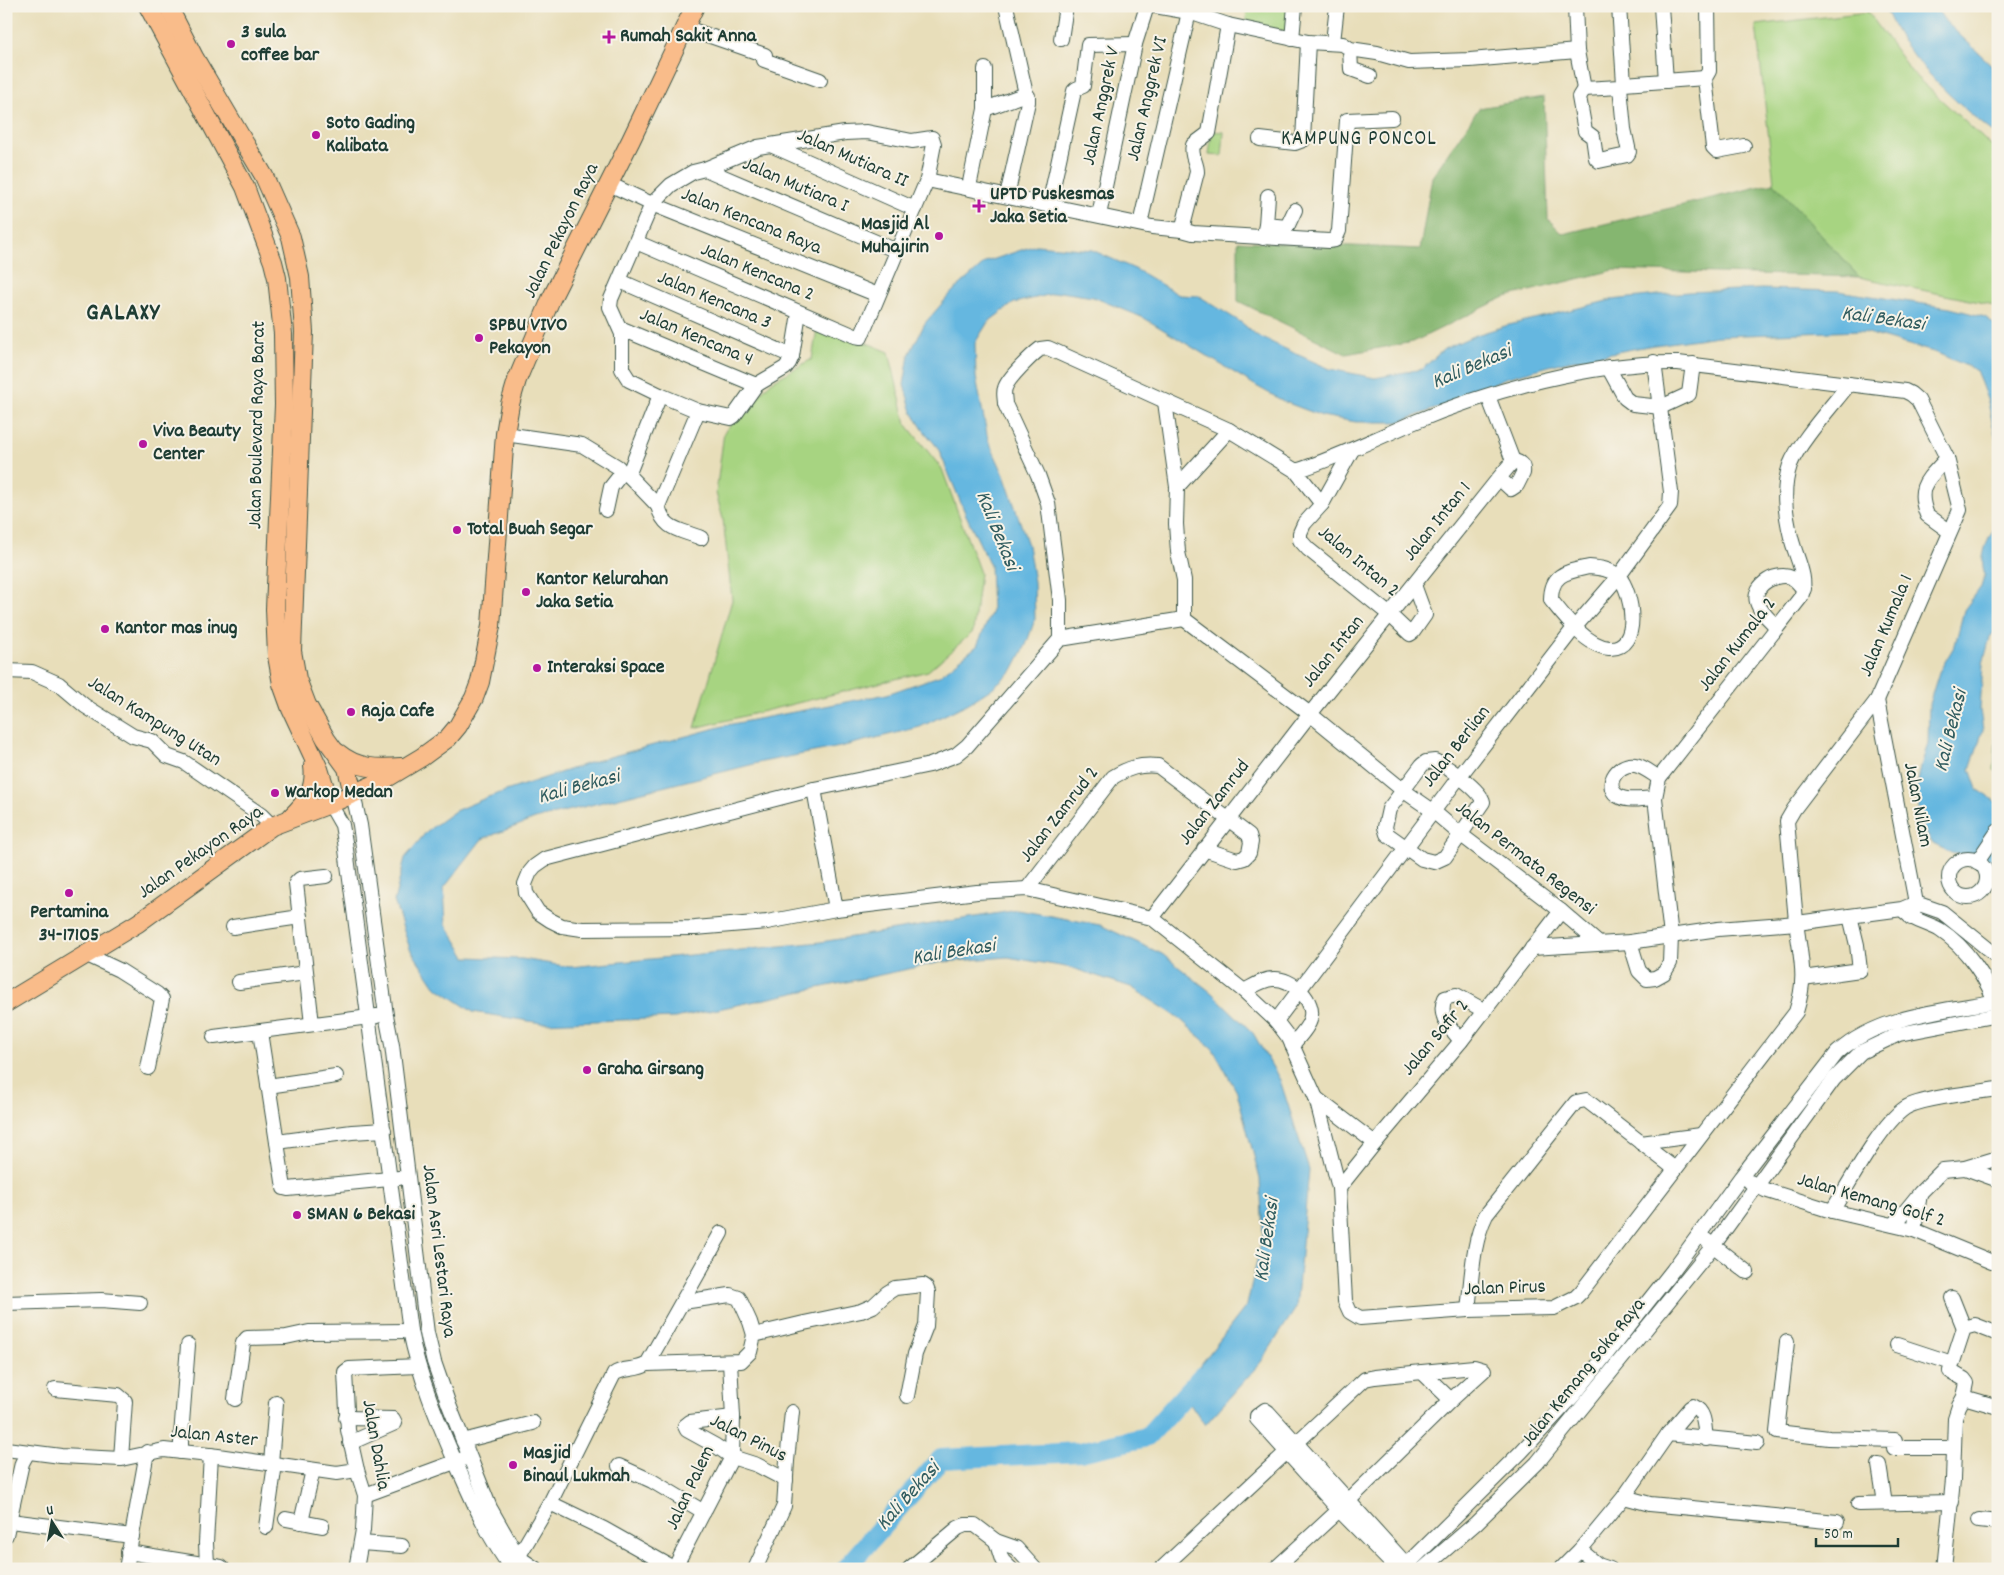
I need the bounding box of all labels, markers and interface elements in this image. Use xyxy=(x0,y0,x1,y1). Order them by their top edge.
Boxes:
place label: 3 sula coffee bar xyxy=(241,19,320,70)
place label: Rumah Sakit Anna xyxy=(620,23,757,51)
marker: Rumah Sakit Anna xyxy=(602,30,616,44)
street label: Jalan Anggrek VI xyxy=(1120,34,1176,164)
marker: 3 sula coffee bar xyxy=(225,38,237,50)
street label: Jalan Anggrek V xyxy=(1076,44,1128,168)
place label: Soto Gading Kalibata xyxy=(326,110,415,161)
street label: Jalan Mutiara II xyxy=(793,124,911,194)
district label: KAMPUNG PONCOL xyxy=(1281,125,1437,155)
marker: Soto Gading Kalibata xyxy=(310,129,322,141)
street label: Jalan Mutiara I xyxy=(738,153,852,219)
street label: Jalan Pekayon Raya xyxy=(517,158,607,303)
street label: Jalan Kencana Raya xyxy=(677,181,826,263)
place label: UPTD Puskesmas Jaka Setia xyxy=(990,181,1115,232)
marker: UPTD Puskesmas Jaka Setia xyxy=(972,199,986,213)
place label: Masjid Al Muhajirin xyxy=(861,211,929,262)
marker: Masjid Al Muhajirin xyxy=(933,230,945,242)
street label: Jalan Kencana 2 xyxy=(696,236,818,310)
street label: Jalan Kencana 3 xyxy=(653,264,775,338)
district label: GALAXY xyxy=(86,296,161,332)
water label: Kali Bekasi xyxy=(1840,299,1930,341)
street label: Jalan Kencana 4 xyxy=(635,302,757,374)
place label: SPBU VIVO Pekayon xyxy=(489,312,568,363)
street label: Jalan Boulevard Raya Barat xyxy=(242,321,274,529)
marker: SPBU VIVO Pekayon xyxy=(473,332,485,344)
water label: Kali Bekasi xyxy=(1428,337,1519,398)
place label: Viva Beauty Center xyxy=(153,418,241,469)
marker: Viva Beauty Center xyxy=(137,438,149,450)
street label: Jalan Intan 1 xyxy=(1397,476,1479,568)
water label: Kali Bekasi xyxy=(966,487,1027,578)
place label: Total Buah Segar xyxy=(467,516,593,544)
street label: Jalan Intan 2 xyxy=(1311,519,1405,605)
marker: Total Buah Segar xyxy=(451,524,463,536)
place label: Kantor Kelurahan Jaka Setia xyxy=(536,566,668,617)
street label: Jalan Kumala 1 xyxy=(1853,570,1921,682)
marker: Kantor Kelurahan Jaka Setia xyxy=(520,586,532,598)
street label: Jalan Kumala 2 xyxy=(1692,592,1784,698)
street label: Jalan Intan xyxy=(1296,610,1372,694)
place label: Kantor mas inug xyxy=(115,615,238,643)
marker: Kantor mas inug xyxy=(99,623,111,635)
place label: Interaksi Space xyxy=(547,654,665,682)
marker: Interaksi Space xyxy=(531,662,543,674)
street label: Jalan Kampung Utan xyxy=(82,670,226,774)
water label: Kali Bekasi xyxy=(1927,684,1977,775)
place label: Raja Cafe xyxy=(361,698,435,726)
street label: Jalan Berlian xyxy=(1416,700,1498,794)
marker: Raja Cafe xyxy=(345,706,357,718)
street label: Jalan Zamrud xyxy=(1173,754,1257,852)
street label: Jalan Nilam xyxy=(1895,760,1939,850)
street label: Jalan Zamrud 2 xyxy=(1013,761,1107,869)
water label: Kali Bekasi xyxy=(535,762,626,813)
place label: Warkop Medan xyxy=(285,779,393,807)
marker: Warkop Medan xyxy=(269,787,281,799)
street label: Jalan Permata Regensi xyxy=(1449,795,1602,923)
street label: Jalan Pekayon Raya xyxy=(133,799,270,907)
marker: Pertamina 34-17105 xyxy=(63,887,75,899)
place label: Pertamina 34-17105 xyxy=(30,899,109,950)
water label: Kali Bekasi xyxy=(910,931,1001,974)
street label: Jalan Safir 2 xyxy=(1395,993,1477,1083)
place label: Graha Girsang xyxy=(597,1056,704,1084)
marker: Graha Girsang xyxy=(581,1064,593,1076)
street label: Jalan Asri Lestari Raya xyxy=(413,1163,463,1340)
street label: Jalan Kemang Golf 2 xyxy=(1794,1167,1948,1235)
water label: Kali Bekasi xyxy=(1247,1193,1289,1283)
place label: SMAN 6 Bekasi xyxy=(307,1201,416,1229)
marker: SMAN 6 Bekasi xyxy=(291,1209,303,1221)
street label: Jalan Pirus xyxy=(1464,1274,1546,1304)
street label: Jalan Kemang Soka Raya xyxy=(1515,1292,1653,1454)
street label: Jalan Dahlia xyxy=(353,1398,397,1493)
street label: Jalan Pinus xyxy=(704,1408,792,1470)
street label: Jalan Aster xyxy=(169,1419,260,1456)
place label: Masjid Binaul Lukmah xyxy=(523,1440,630,1491)
street label: Jalan Palem xyxy=(659,1441,723,1535)
water label: Kali Bekasi xyxy=(870,1454,950,1538)
marker: Masjid Binaul Lukmah xyxy=(507,1459,519,1471)
north arrow xyxy=(28,1498,78,1548)
text: U xyxy=(45,1501,55,1522)
scale bar xyxy=(1816,1515,1899,1547)
text: 50 m xyxy=(1824,1524,1853,1546)

